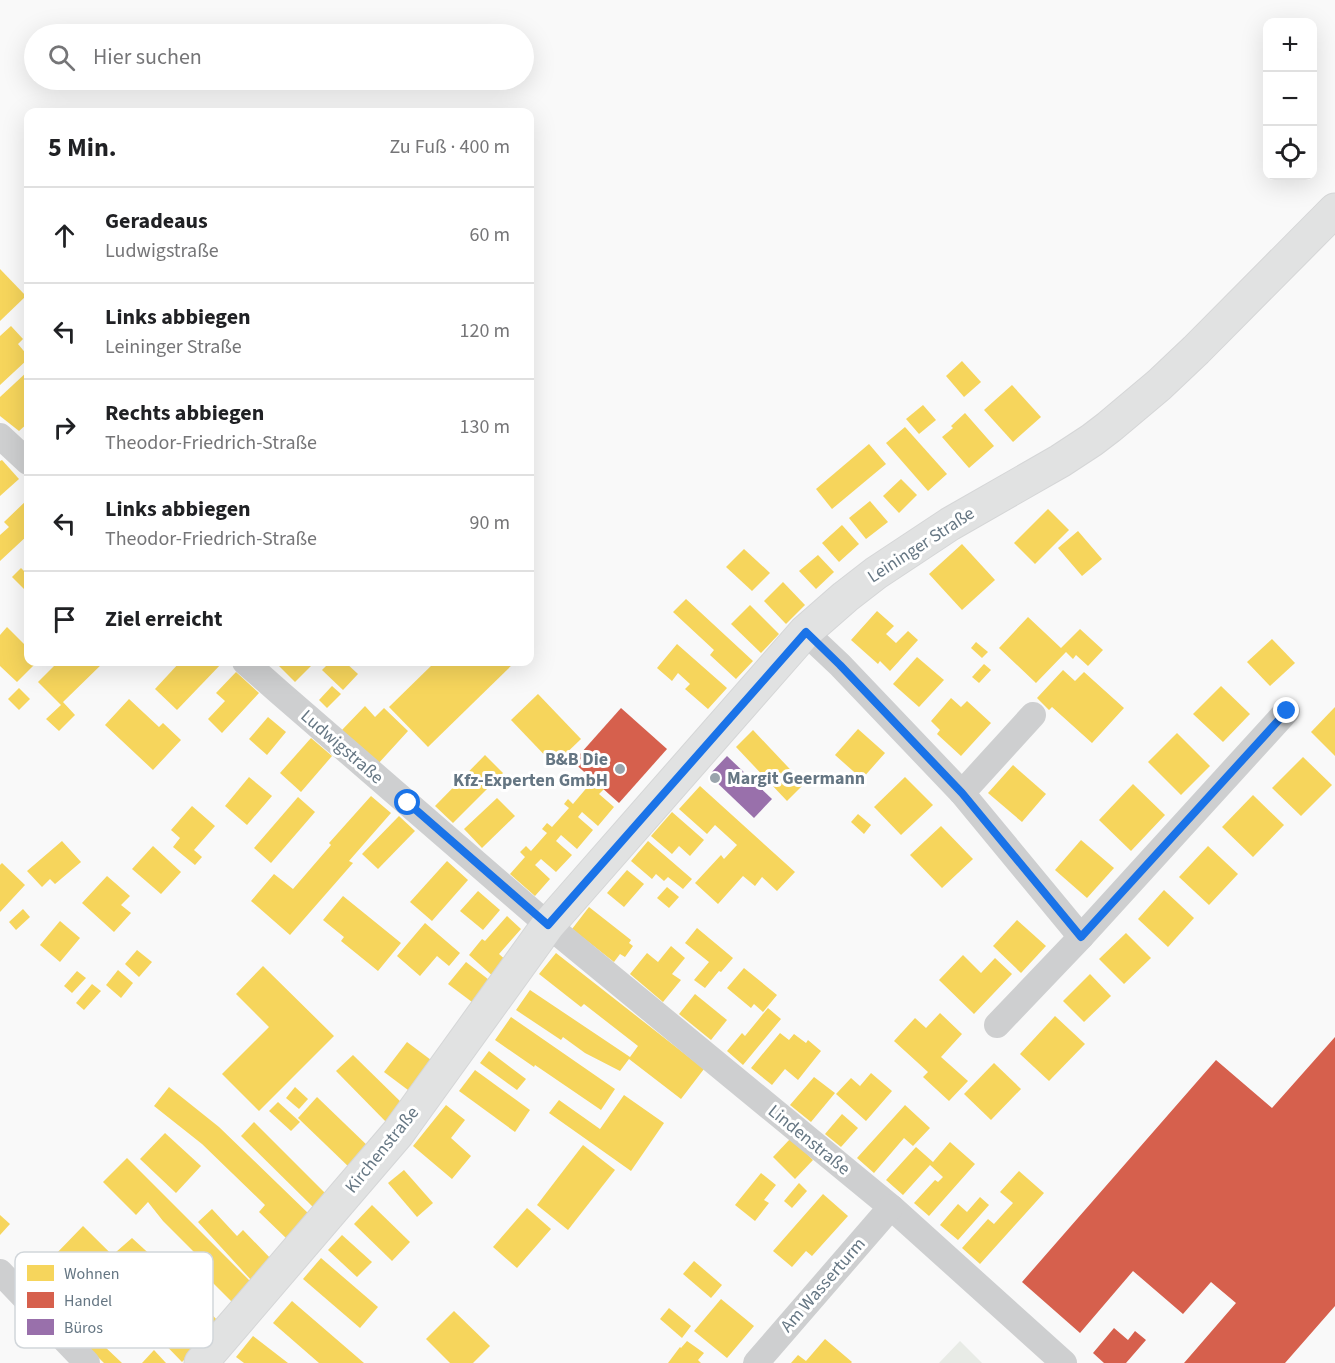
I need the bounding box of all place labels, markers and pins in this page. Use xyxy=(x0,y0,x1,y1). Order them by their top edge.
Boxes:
place label: B&B Die Kfz-Experten GmbH xyxy=(453,747,608,793)
marker: B&B Die Kfz-Experten GmbH xyxy=(613,762,627,776)
place label: Margit Geermann xyxy=(727,766,865,791)
marker: Margit Geermann xyxy=(708,771,722,785)

